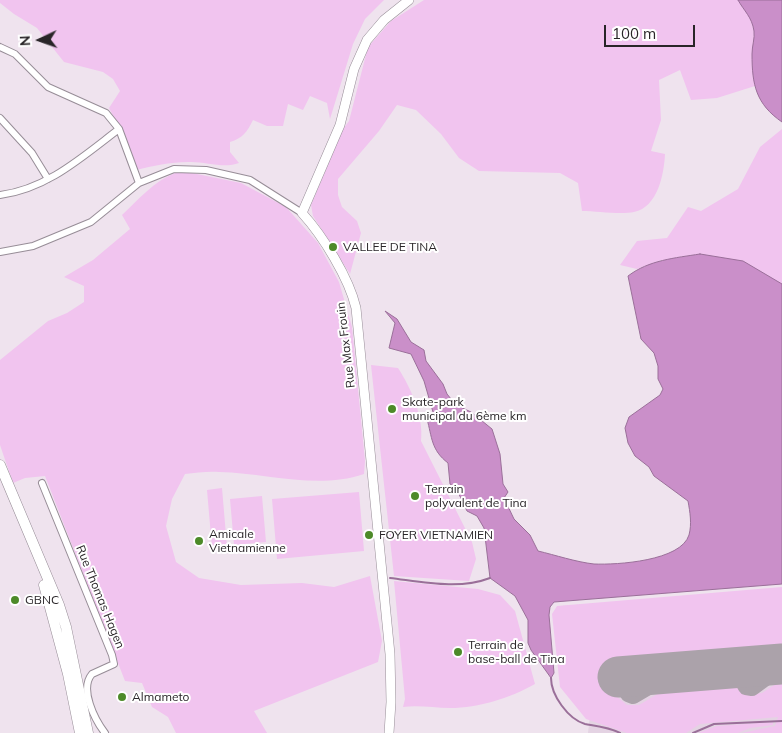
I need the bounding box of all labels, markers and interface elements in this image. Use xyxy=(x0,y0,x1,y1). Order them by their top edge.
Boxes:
north arrow xyxy=(15,15,65,65)
scale bar xyxy=(607,15,698,47)
text: 100 m xyxy=(612,24,656,43)
text: N xyxy=(16,35,34,47)
place label: VALLEE DE TINA xyxy=(343,240,437,254)
marker: VALLEE DE TINA xyxy=(327,241,339,253)
street label: Rue Max Frouin xyxy=(334,301,358,389)
place label: Skate-park municipal du 6ème km xyxy=(402,395,526,423)
marker: Skate-park municipal du 6ème km xyxy=(386,403,398,415)
place label: Terrain polyvalent de Tina xyxy=(425,482,527,510)
marker: Terrain polyvalent de Tina xyxy=(409,490,421,502)
place label: Amicale Vietnamienne xyxy=(209,527,286,555)
place label: FOYER VIETNAMIEN xyxy=(379,528,493,542)
marker: FOYER VIETNAMIEN xyxy=(363,529,375,541)
marker: Amicale Vietnamienne xyxy=(193,535,205,547)
street label: Rue Thomas Hagen xyxy=(73,543,127,651)
place label: GBNC xyxy=(25,593,59,607)
marker: GBNC xyxy=(9,594,21,606)
place label: Terrain de base-ball de Tina xyxy=(468,638,565,666)
marker: Terrain de base-ball de Tina xyxy=(452,646,464,658)
place label: Almameto xyxy=(132,690,189,704)
marker: Almameto xyxy=(116,691,128,703)

